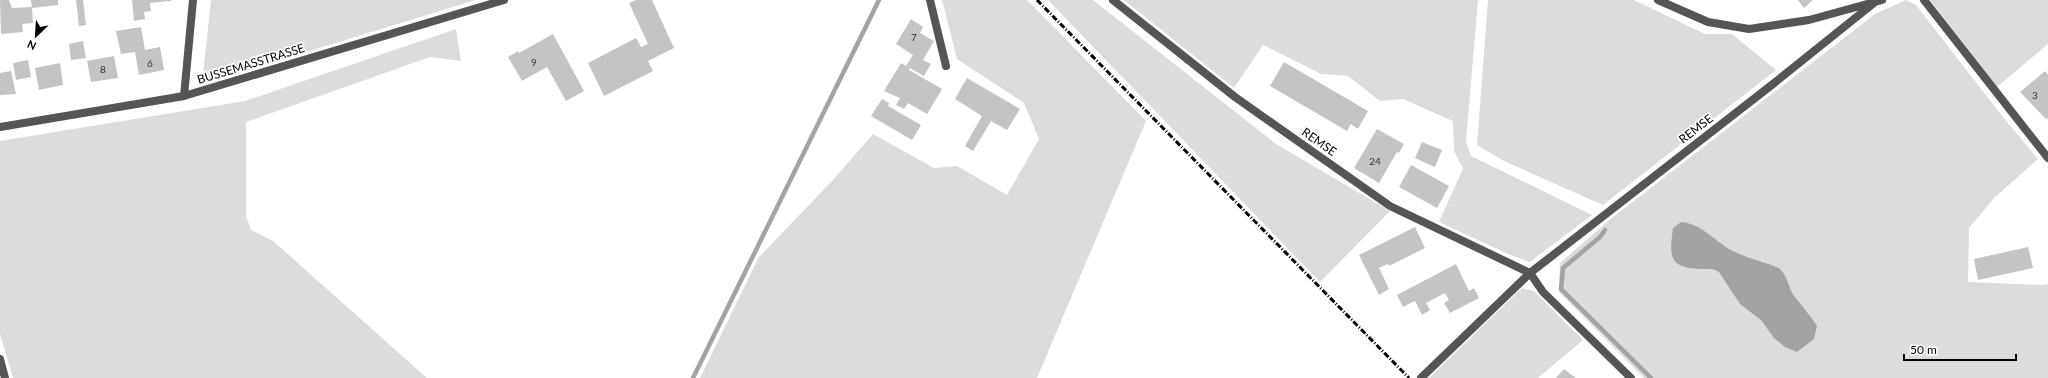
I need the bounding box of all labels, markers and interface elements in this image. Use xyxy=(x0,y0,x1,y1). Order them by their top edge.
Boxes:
north arrow xyxy=(16,16,56,56)
house number: 7 xyxy=(911,31,917,43)
text: N xyxy=(25,38,38,53)
street label: BUSSEMASSTRASSE xyxy=(195,40,306,87)
house number: 9 xyxy=(531,56,537,68)
house number: 6 xyxy=(147,57,153,69)
house number: 8 xyxy=(100,63,106,75)
house number: 3 xyxy=(2032,89,2038,101)
street label: REMSE xyxy=(1676,111,1716,147)
street label: REMSE xyxy=(1299,124,1340,159)
house number: 24 xyxy=(1369,155,1381,167)
scale bar xyxy=(1904,336,2016,362)
text: 50 m xyxy=(1910,342,1937,357)

